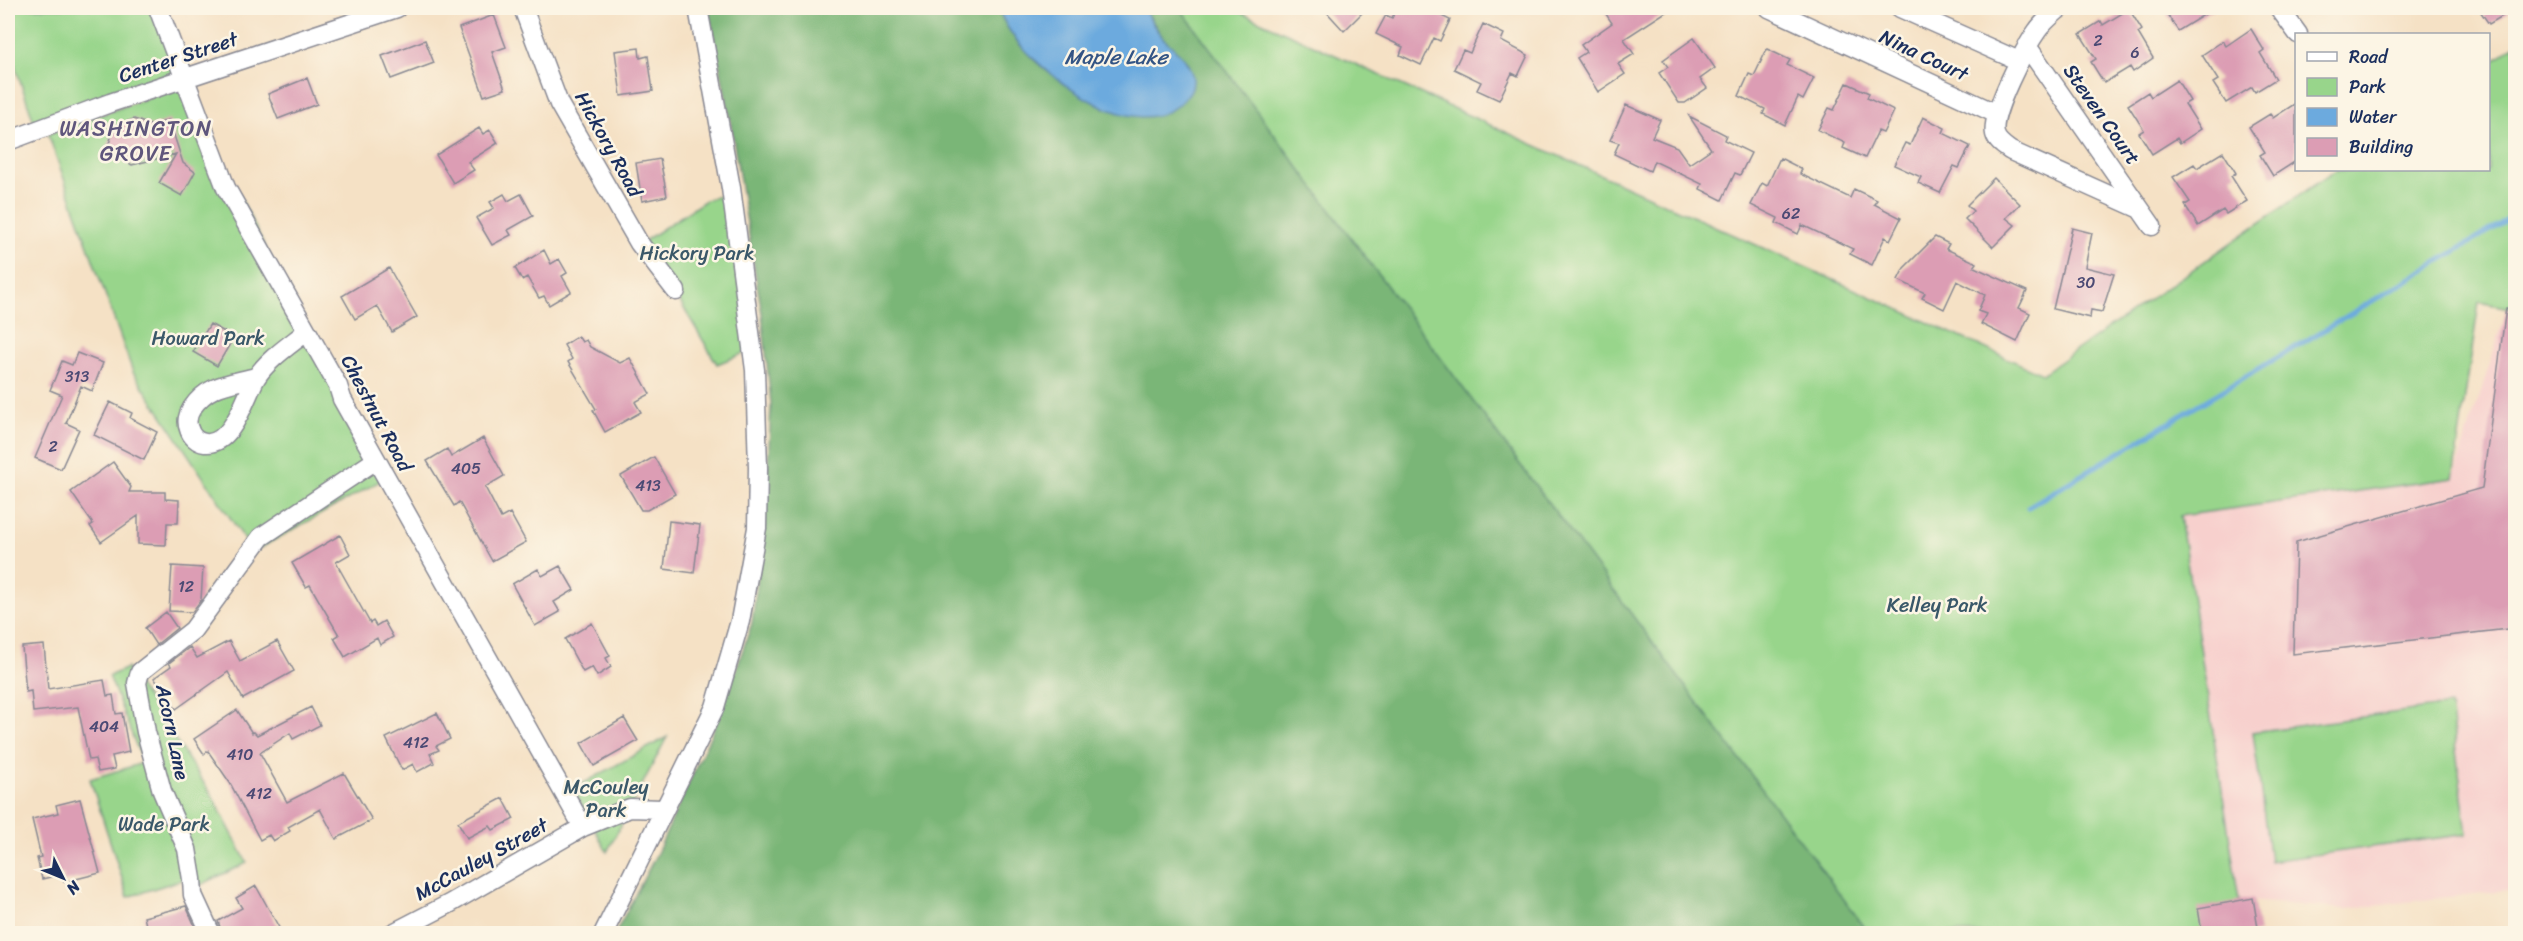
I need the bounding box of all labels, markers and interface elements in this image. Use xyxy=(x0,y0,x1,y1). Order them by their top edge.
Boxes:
street label: Nina Court xyxy=(1873,20,1975,92)
street label: Center Street xyxy=(114,21,243,93)
house number: 2 xyxy=(2093,26,2103,55)
legend xyxy=(2295,33,2490,171)
water label: Maple Lake xyxy=(1064,38,1170,76)
house number: 6 xyxy=(2130,38,2140,67)
text: Road xyxy=(2349,41,2389,73)
street label: Steven Court xyxy=(2054,56,2150,173)
text: Park xyxy=(2349,71,2386,103)
street label: Hickory Road xyxy=(565,85,653,205)
text: Water xyxy=(2349,101,2398,133)
district label: WASHINGTON GROVE xyxy=(59,109,213,173)
text: Building xyxy=(2349,131,2413,163)
house number: 62 xyxy=(1782,199,1800,228)
park label: Hickory Park xyxy=(639,236,755,271)
house number: 30 xyxy=(2077,268,2095,297)
park label: Howard Park xyxy=(151,321,265,356)
street label: Chestnut Road xyxy=(331,348,423,479)
house number: 313 xyxy=(65,362,89,391)
house number: 2 xyxy=(48,432,58,461)
house number: 405 xyxy=(451,454,481,483)
house number: 413 xyxy=(635,471,661,500)
house number: 12 xyxy=(178,572,194,601)
park label: Kelley Park xyxy=(1887,588,1988,623)
street label: Acorn Lane xyxy=(145,680,200,784)
house number: 404 xyxy=(89,712,119,741)
house number: 412 xyxy=(403,728,429,757)
house number: 410 xyxy=(227,740,253,769)
park label: McCouley Park xyxy=(563,770,649,828)
house number: 412 xyxy=(246,779,272,808)
park label: Wade Park xyxy=(118,807,210,842)
street label: McCauley Street xyxy=(408,808,555,911)
north arrow xyxy=(33,848,93,908)
text: N xyxy=(59,873,89,902)

